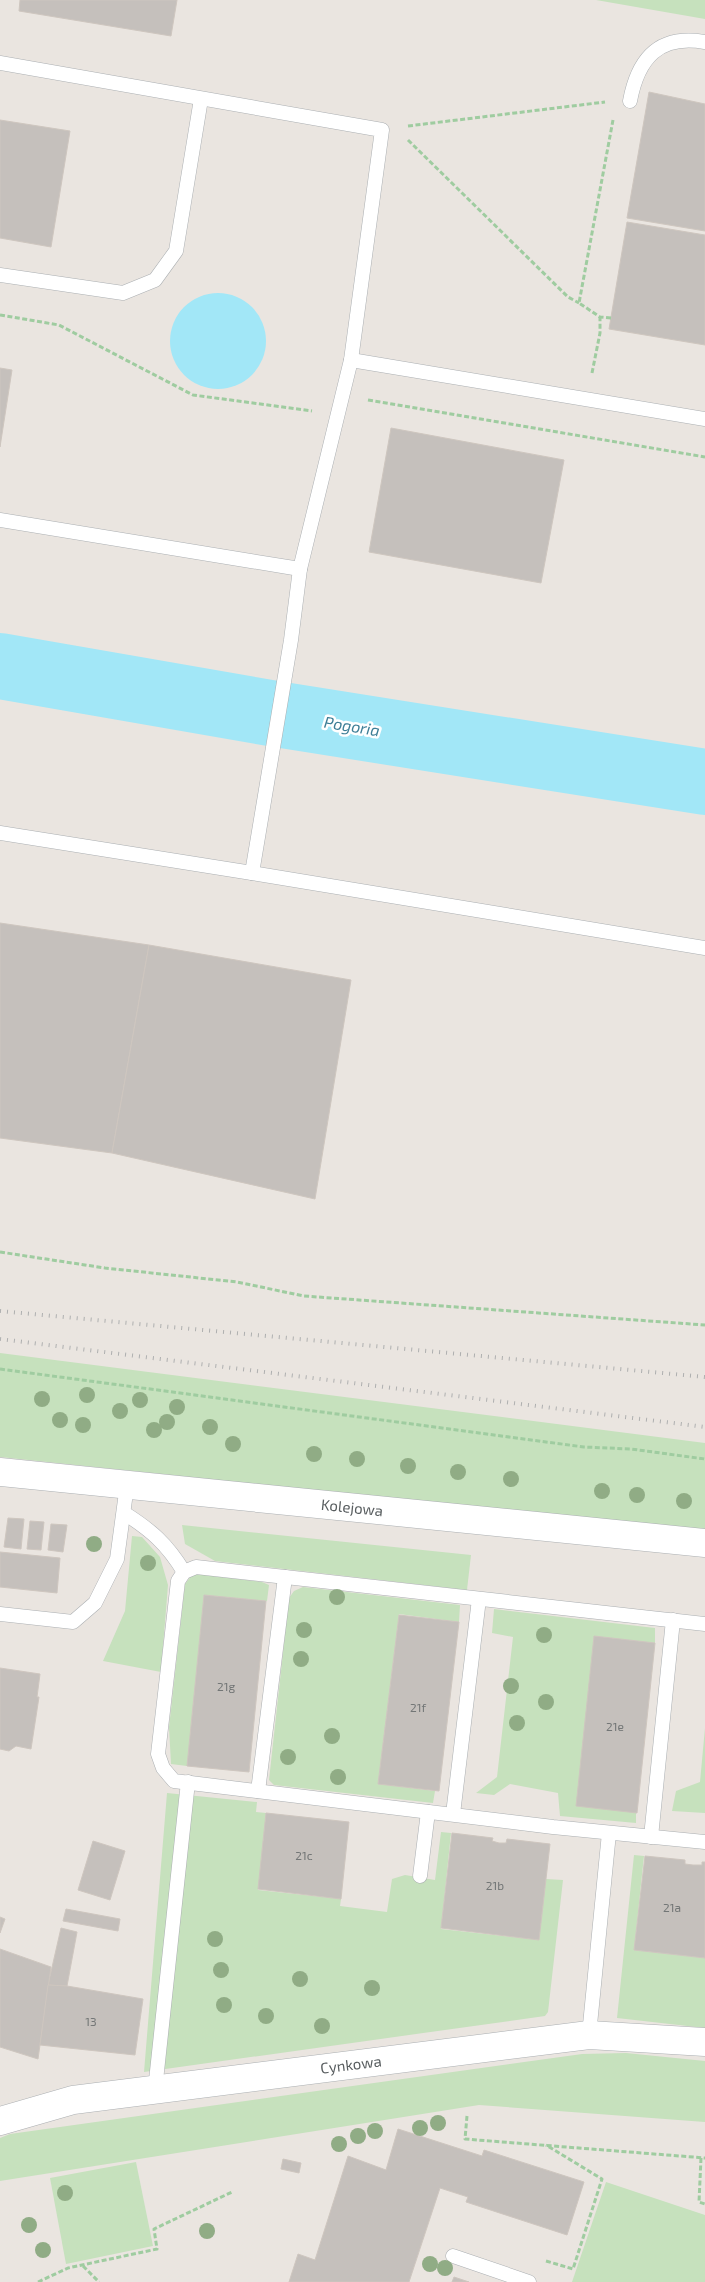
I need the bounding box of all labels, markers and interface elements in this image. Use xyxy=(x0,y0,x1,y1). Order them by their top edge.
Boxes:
water label: Pogoria xyxy=(323,712,381,739)
street label: Kolejowa xyxy=(320,1495,384,1520)
house number: 21g xyxy=(217,1679,235,1693)
house number: 21f xyxy=(410,1700,426,1714)
house number: 21e xyxy=(606,1719,624,1733)
house number: 21c xyxy=(295,1848,313,1862)
house number: 21b xyxy=(486,1878,504,1892)
house number: 21a xyxy=(663,1900,681,1914)
house number: 13 xyxy=(85,2014,97,2028)
street label: Cynkowa xyxy=(319,2051,383,2077)

